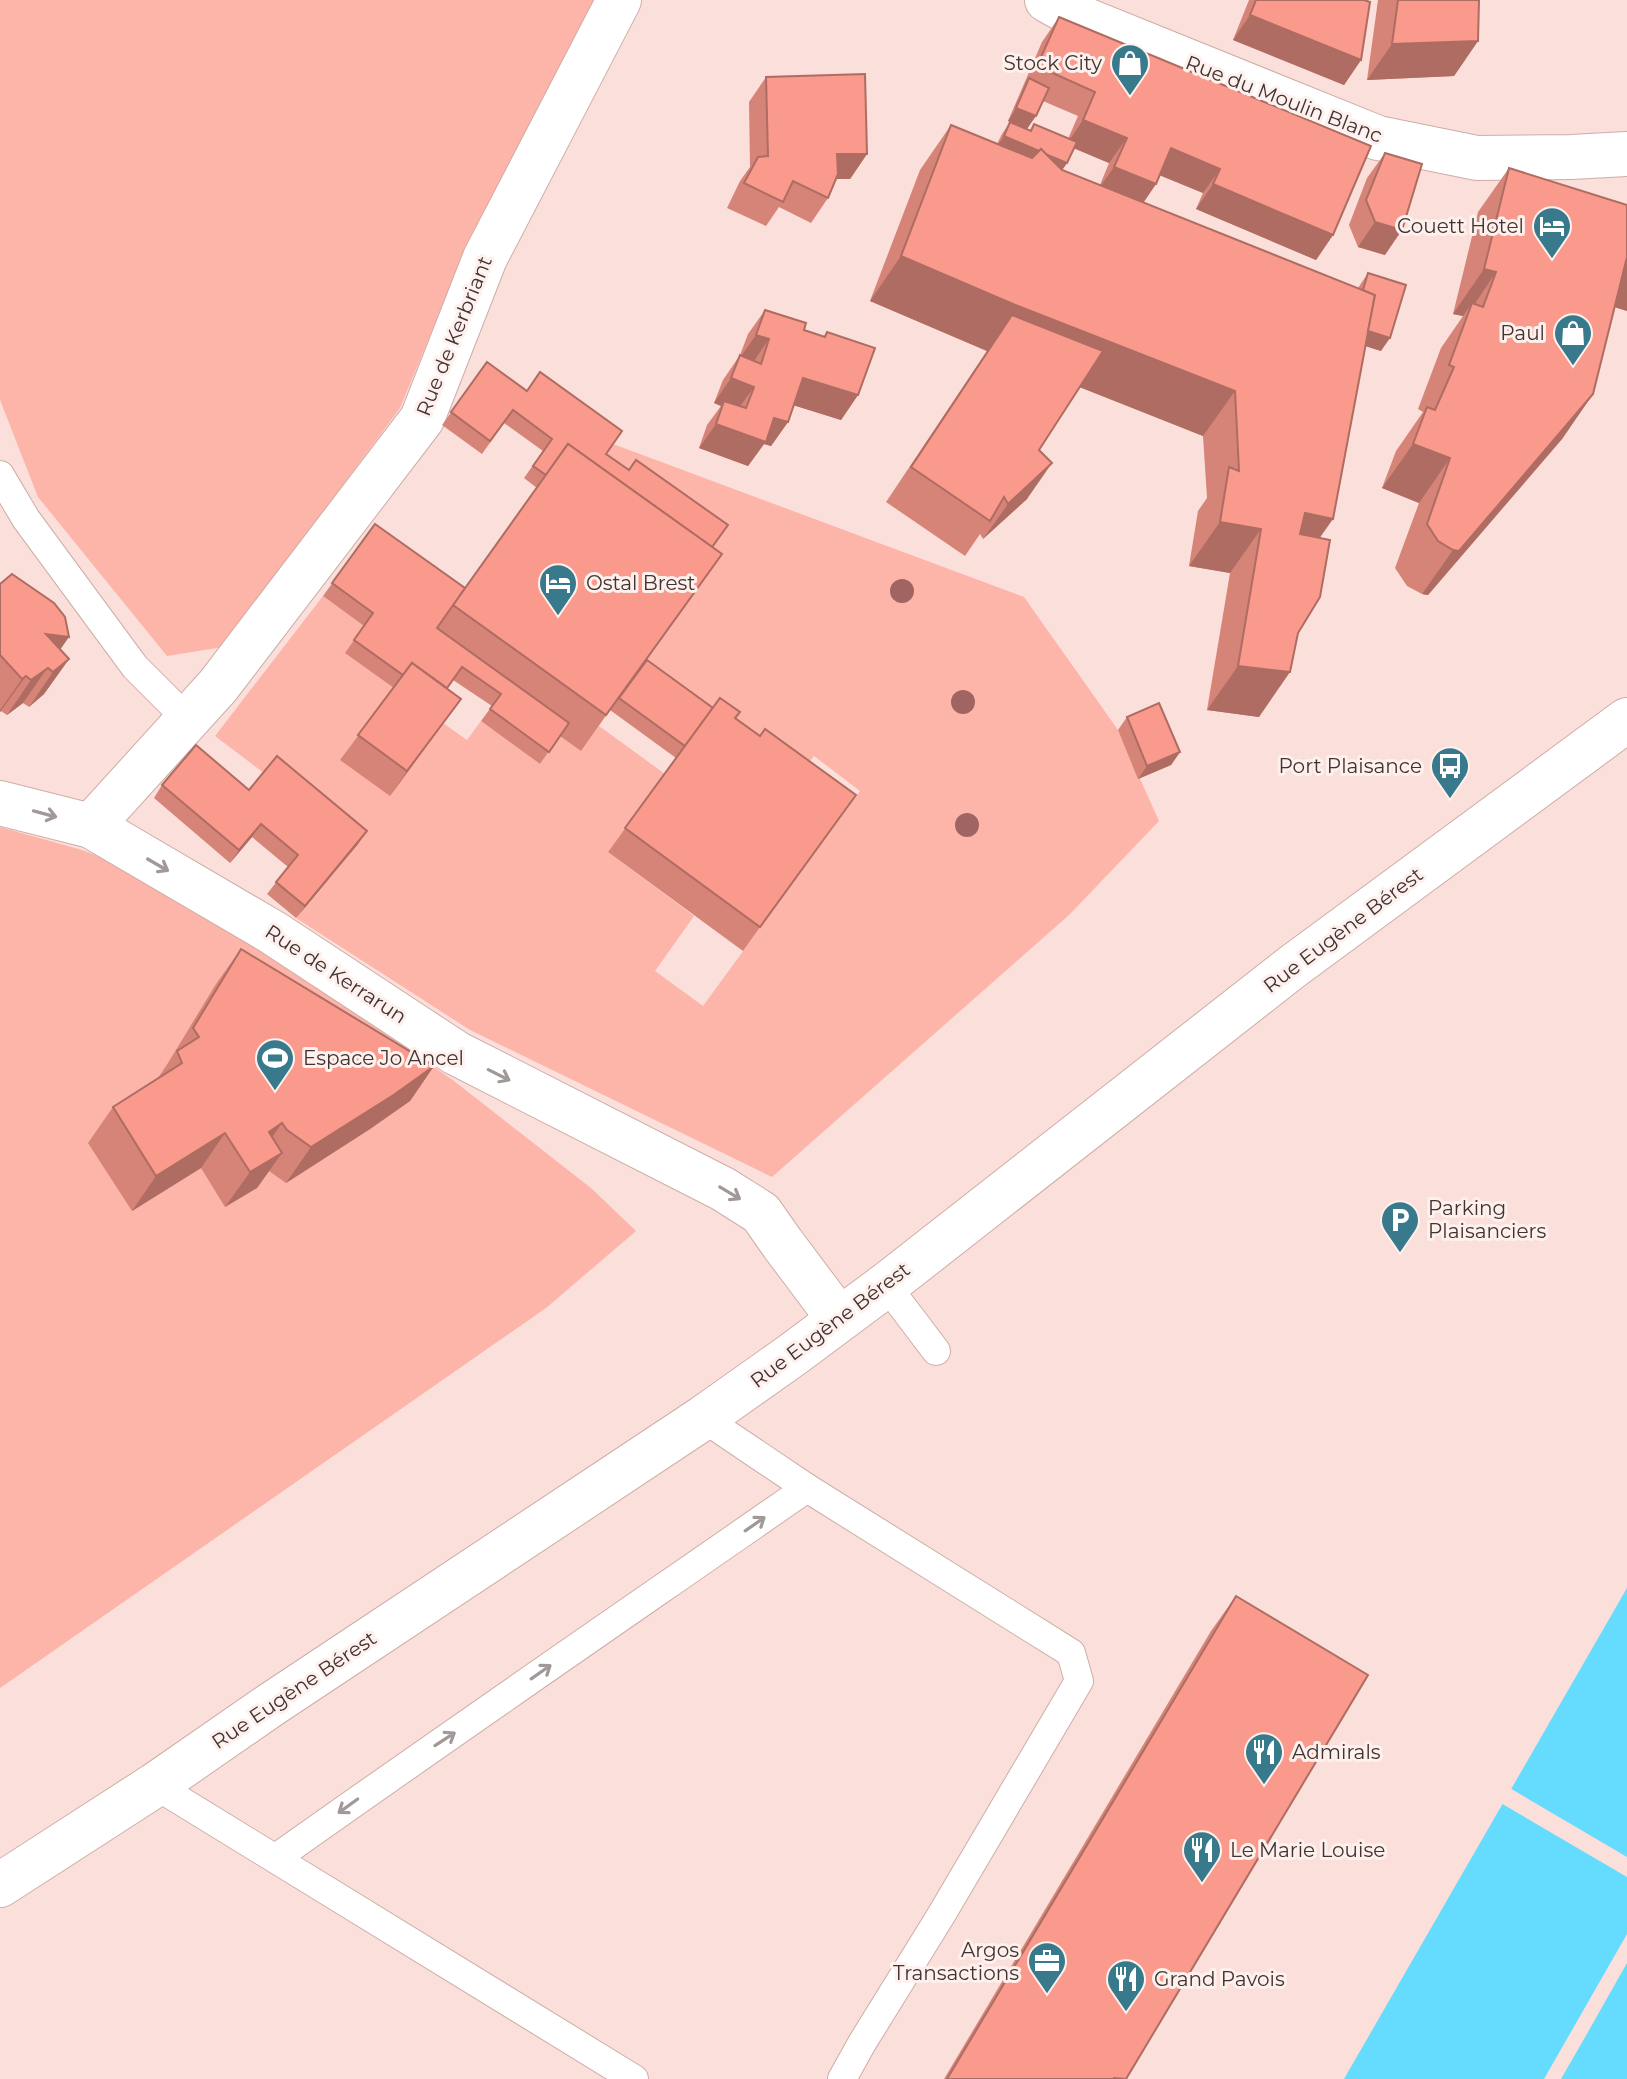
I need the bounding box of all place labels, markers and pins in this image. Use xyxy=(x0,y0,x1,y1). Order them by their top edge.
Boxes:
shop icon: Stock City xyxy=(1109,42,1151,97)
place label: Stock City xyxy=(1003,51,1102,75)
hotel icon: Couett Hotel xyxy=(1531,205,1573,260)
place label: Couett Hotel xyxy=(1397,214,1524,238)
shop icon: Paul xyxy=(1552,312,1594,367)
place label: Paul xyxy=(1500,321,1545,345)
hotel icon: Ostal Brest xyxy=(537,562,579,617)
place label: Ostal Brest xyxy=(586,571,696,595)
bus stop icon: Port Plaisance xyxy=(1429,745,1471,800)
place label: Port Plaisance xyxy=(1279,754,1422,778)
sports icon: Espace Jo Ancel xyxy=(254,1037,296,1092)
place label: Espace Jo Ancel xyxy=(303,1046,464,1070)
place label: Parking Plaisanciers xyxy=(1428,1196,1547,1243)
parking icon: Parking Plaisanciers xyxy=(1379,1199,1421,1254)
restaurant icon: Admirals xyxy=(1243,1731,1285,1786)
place label: Admirals xyxy=(1292,1740,1381,1764)
restaurant icon: Le Marie Louise xyxy=(1181,1829,1223,1884)
place label: Le Marie Louise xyxy=(1230,1838,1385,1862)
place label: Argos Transactions xyxy=(893,1938,1019,1985)
office icon: Argos Transactions xyxy=(1026,1940,1068,1995)
restaurant icon: Grand Pavois xyxy=(1105,1958,1147,2013)
place label: Grand Pavois xyxy=(1154,1967,1285,1991)

